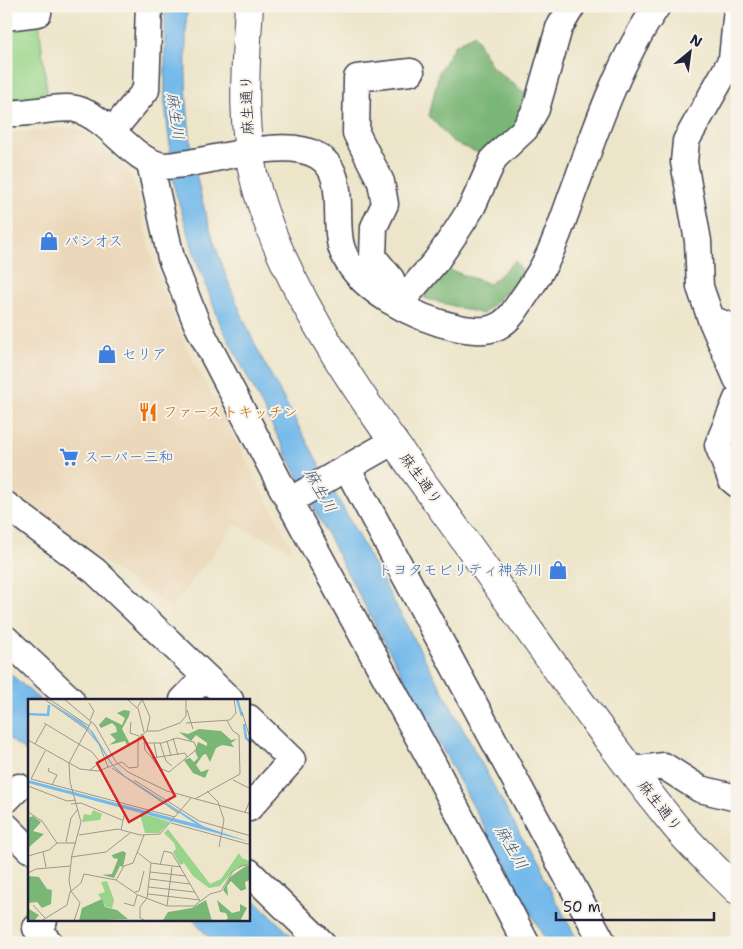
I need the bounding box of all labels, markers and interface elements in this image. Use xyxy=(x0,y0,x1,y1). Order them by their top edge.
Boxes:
north arrow xyxy=(666,28,716,78)
text: N xyxy=(687,30,706,51)
street label: 麻生通り xyxy=(236,75,258,135)
water label: 麻生川 xyxy=(162,91,189,141)
shop icon: パシオス xyxy=(38,230,60,252)
place label: パシオス xyxy=(64,231,123,251)
shop icon: セリア xyxy=(96,343,118,365)
place label: セリア xyxy=(122,344,167,364)
restaurant icon: ファーストキッチン xyxy=(137,401,159,423)
place label: ファーストキッチン xyxy=(163,402,298,422)
supermarket icon: スーパー三和 xyxy=(58,446,80,468)
place label: スーパー三和 xyxy=(84,447,173,467)
street label: 麻生通り xyxy=(395,449,447,509)
water label: 麻生川 xyxy=(300,464,341,516)
shop icon: トヨタモビリティ神奈川 xyxy=(547,559,569,581)
place label: トヨタモビリティ神奈川 xyxy=(378,560,543,580)
inset map xyxy=(28,699,250,922)
street label: 麻生通り xyxy=(634,776,686,836)
water label: 麻生川 xyxy=(490,821,533,873)
scale bar xyxy=(556,889,713,921)
text: 50 m xyxy=(563,897,601,917)

